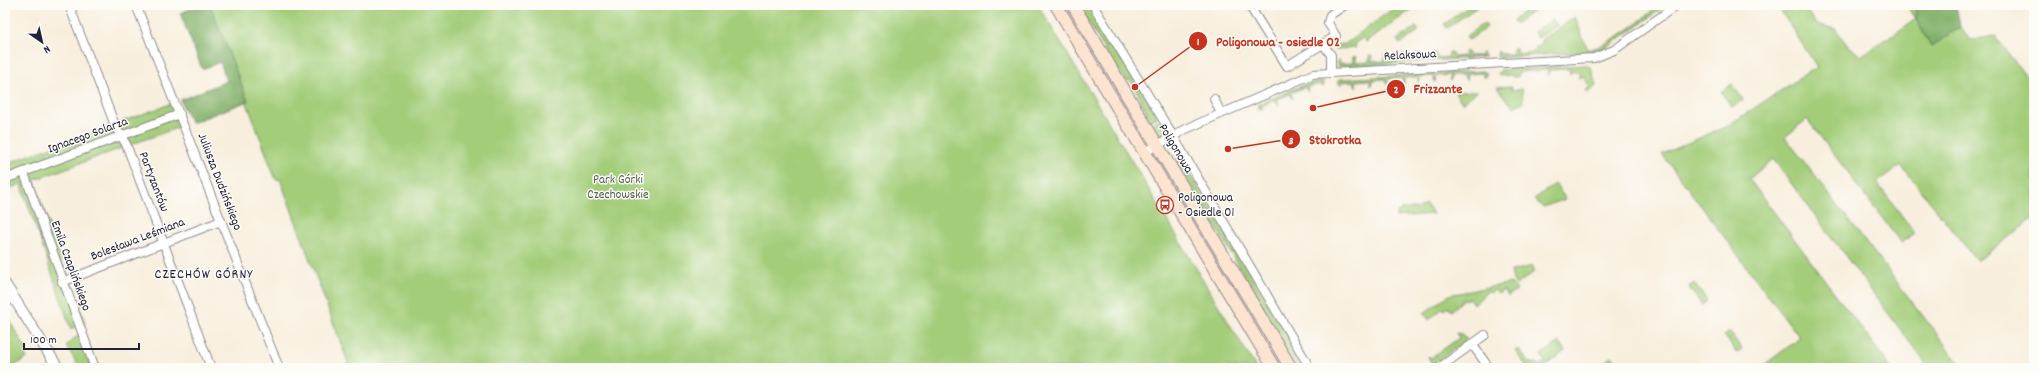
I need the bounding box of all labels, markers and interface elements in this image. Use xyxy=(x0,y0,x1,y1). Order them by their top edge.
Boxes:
north arrow xyxy=(22,22,62,62)
callout: Poligonowa - osiedle 02 xyxy=(1188,28,1348,54)
text: Poligonowa - osiedle 02 xyxy=(1216,33,1340,53)
text: 1 xyxy=(1197,34,1200,51)
text: N xyxy=(39,40,53,57)
street label: Relaksowa xyxy=(1383,45,1438,67)
callout: Frizzante xyxy=(1386,76,1471,102)
text: Frizzante xyxy=(1414,80,1463,100)
text: 2 xyxy=(1393,82,1399,99)
street label: Ignacego Solarza xyxy=(45,112,131,159)
street label: Poligonowa xyxy=(1153,121,1198,178)
callout: Stokrotka xyxy=(1281,126,1369,152)
street label: Juliusza Dudzińskiego xyxy=(192,131,246,234)
text: Stokrotka xyxy=(1309,131,1363,151)
text: 3 xyxy=(1288,133,1294,150)
street label: Partyzantów xyxy=(133,149,173,215)
park label: Park Górki Czechowskie xyxy=(587,171,649,205)
place label: Poligonowa - Osiedle 01 xyxy=(1178,189,1234,223)
bus stop icon: Poligonowa - Osiedle 01 xyxy=(1155,195,1175,215)
street label: Bolesława Leśmiana xyxy=(88,213,189,267)
street label: Emila Czaplińskiego xyxy=(45,218,95,314)
district label: CZECHÓW GÓRNY xyxy=(155,265,253,285)
scale bar xyxy=(24,325,139,351)
text: 100 m xyxy=(30,332,57,349)

